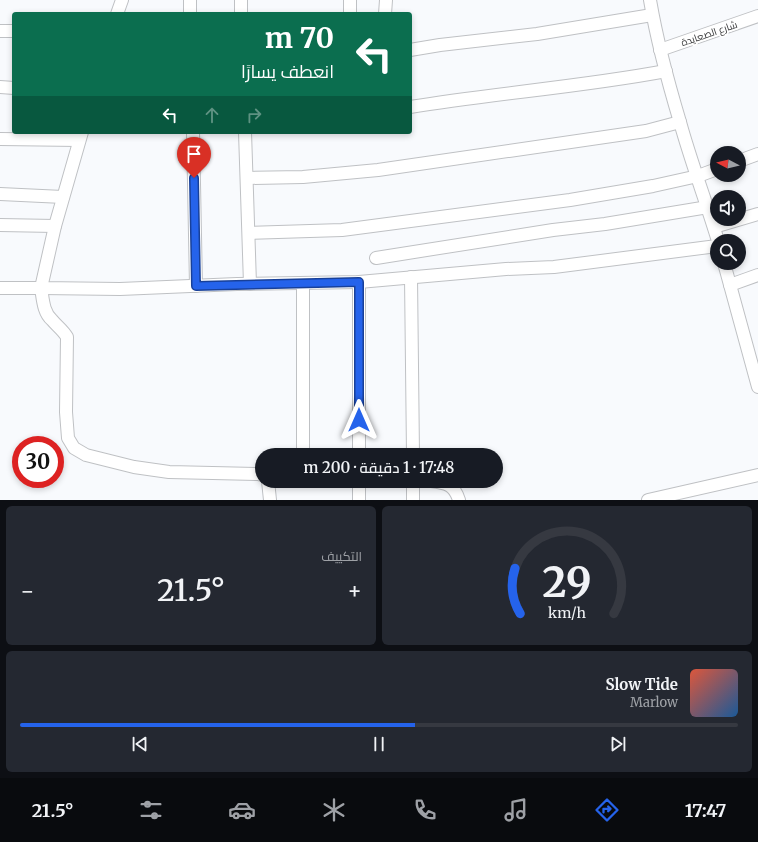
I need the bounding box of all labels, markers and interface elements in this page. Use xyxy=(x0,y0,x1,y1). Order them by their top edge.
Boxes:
street label: شارع الصعايدة xyxy=(679,18,739,49)
text: 70 m xyxy=(265,20,334,56)
icon: left xyxy=(348,28,400,80)
text: انعطف يسارًا xyxy=(241,60,334,83)
icon: left xyxy=(159,104,181,126)
icon: ahead xyxy=(201,104,223,126)
icon: right xyxy=(243,104,265,126)
pin xyxy=(177,137,211,178)
icon: arrive xyxy=(183,143,205,165)
north arrow xyxy=(710,146,746,182)
map controls xyxy=(710,146,746,270)
button: sound xyxy=(710,190,746,226)
button: search xyxy=(710,234,746,270)
position arrow xyxy=(338,399,380,441)
speed limit sign: 30 xyxy=(12,436,64,488)
text: 17:48 · 1 دقيقة · 200 m xyxy=(304,458,454,477)
text: التكييف xyxy=(321,548,362,565)
text: 29 xyxy=(542,555,592,607)
text: 21.5° xyxy=(157,571,225,609)
text: − xyxy=(20,577,35,605)
text: + xyxy=(347,577,362,605)
text: km/h xyxy=(548,603,586,621)
text: Slow Tide xyxy=(606,675,678,694)
text: Marlow xyxy=(630,694,678,711)
icon: previous xyxy=(129,733,151,755)
icon: pause xyxy=(368,733,390,755)
icon: next xyxy=(607,733,629,755)
icon: filters xyxy=(137,796,165,824)
icon: car xyxy=(228,796,256,824)
icon: climate xyxy=(320,796,348,824)
icon: phone xyxy=(411,796,439,824)
icon: music xyxy=(502,796,530,824)
icon: directions xyxy=(593,796,621,824)
text: 21.5° xyxy=(32,799,74,822)
text: 17:47 xyxy=(685,799,726,822)

